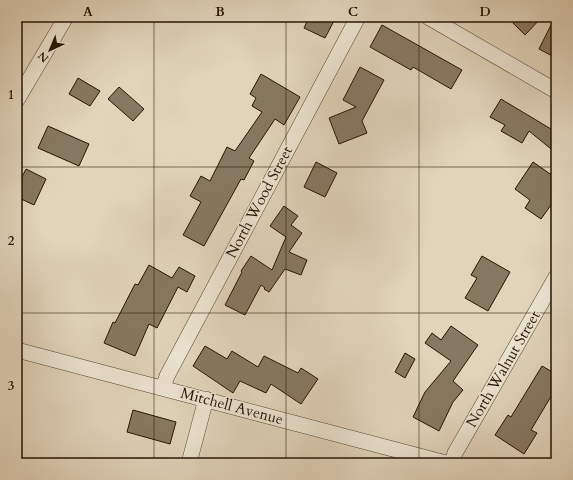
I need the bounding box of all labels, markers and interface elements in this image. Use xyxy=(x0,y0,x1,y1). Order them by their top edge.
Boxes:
text: A xyxy=(83,3,93,21)
text: B xyxy=(215,3,225,21)
text: C xyxy=(348,3,358,21)
text: D xyxy=(479,3,491,21)
north arrow xyxy=(30,30,70,70)
text: N xyxy=(34,48,52,66)
text: 1 xyxy=(8,86,14,104)
street label: North Wood Street xyxy=(221,142,297,262)
text: 2 xyxy=(8,232,15,250)
street label: North Walnut Street xyxy=(461,307,545,431)
text: 3 xyxy=(8,377,15,395)
street label: Mitchell Avenue xyxy=(179,383,286,429)

